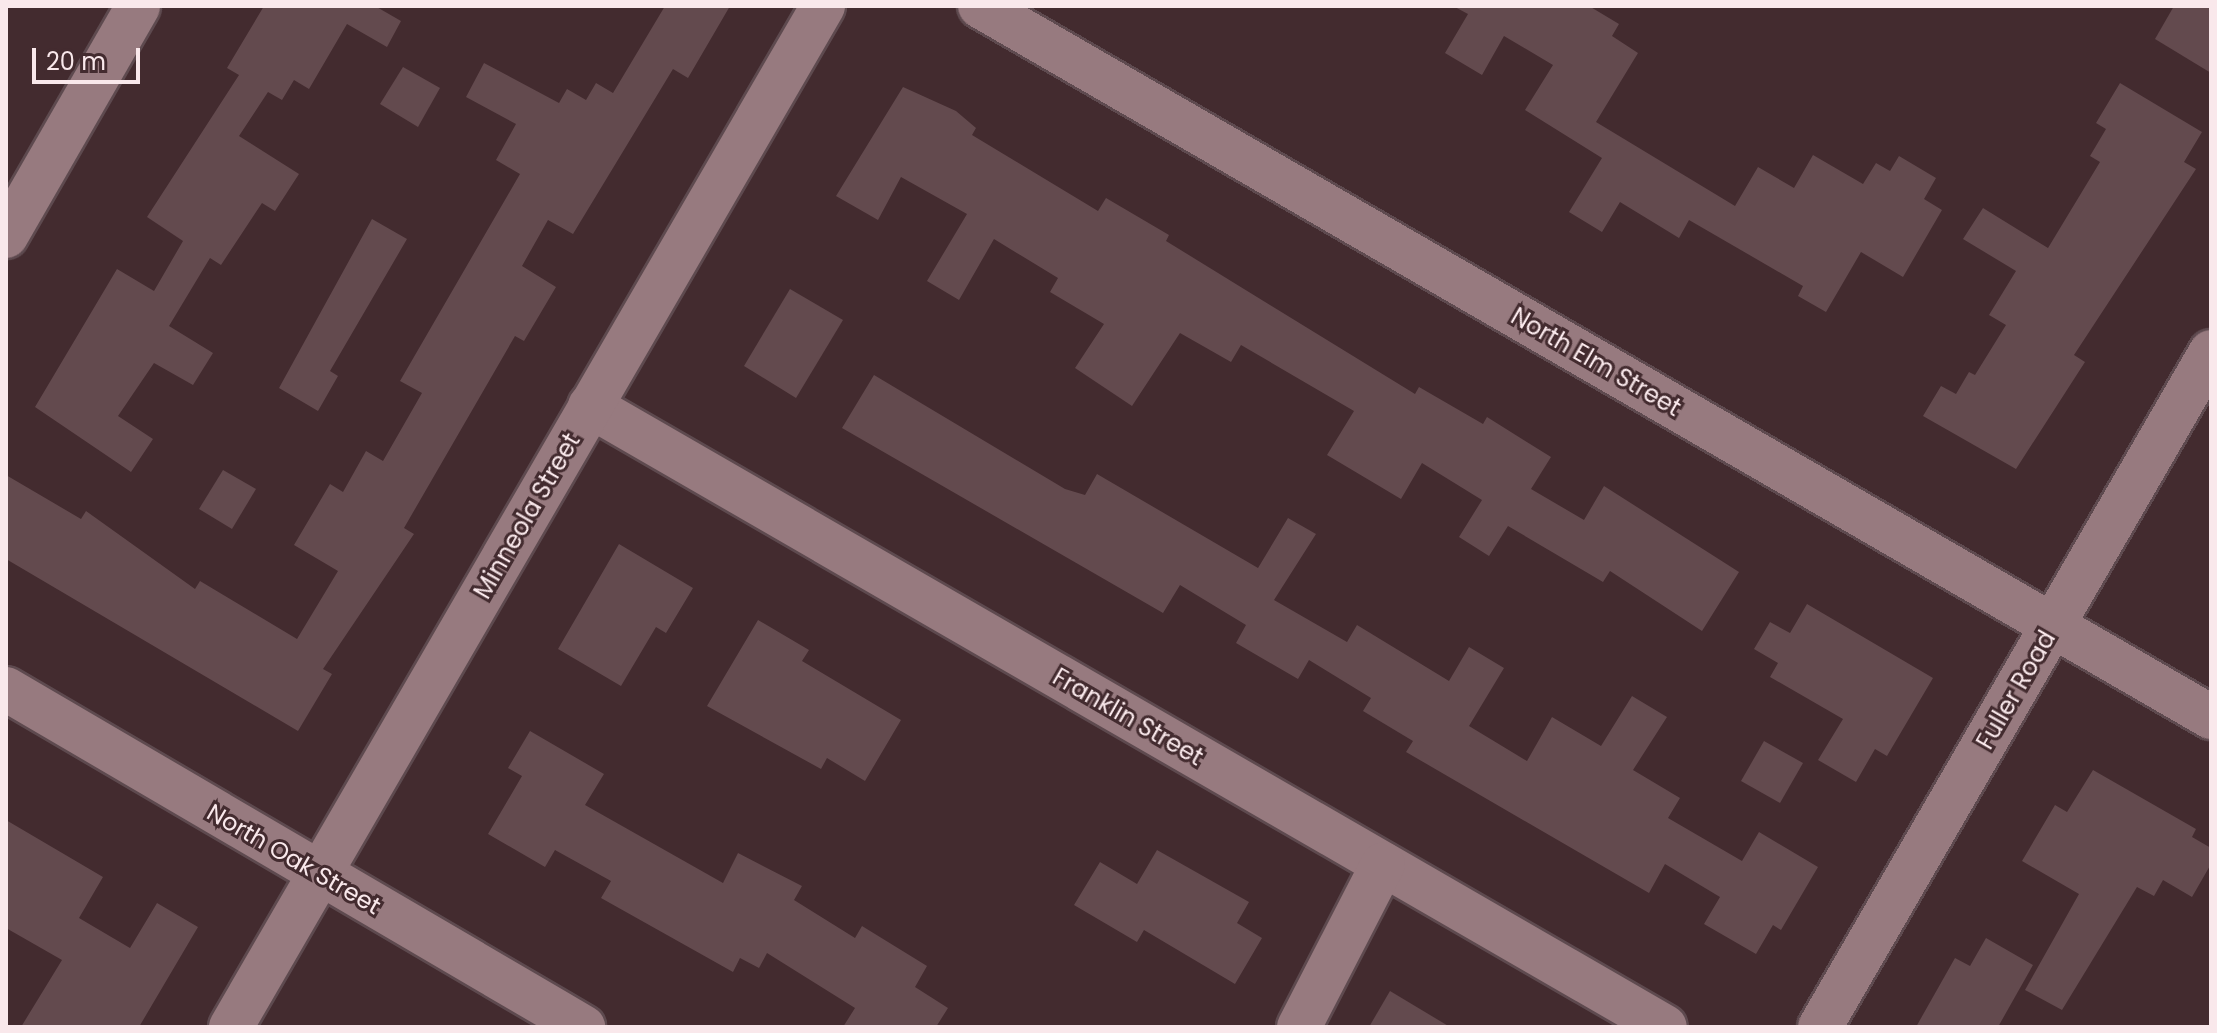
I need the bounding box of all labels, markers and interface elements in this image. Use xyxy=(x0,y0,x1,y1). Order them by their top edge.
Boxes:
scale bar xyxy=(36,32,144,82)
text: 20 m xyxy=(46,45,106,78)
street label: North Elm Street xyxy=(1506,302,1686,422)
street label: Minneola Street xyxy=(468,428,586,604)
street label: Fuller Road xyxy=(1971,626,2061,754)
street label: Franklin Street xyxy=(1048,662,1208,772)
street label: North Oak Street xyxy=(202,798,386,920)

